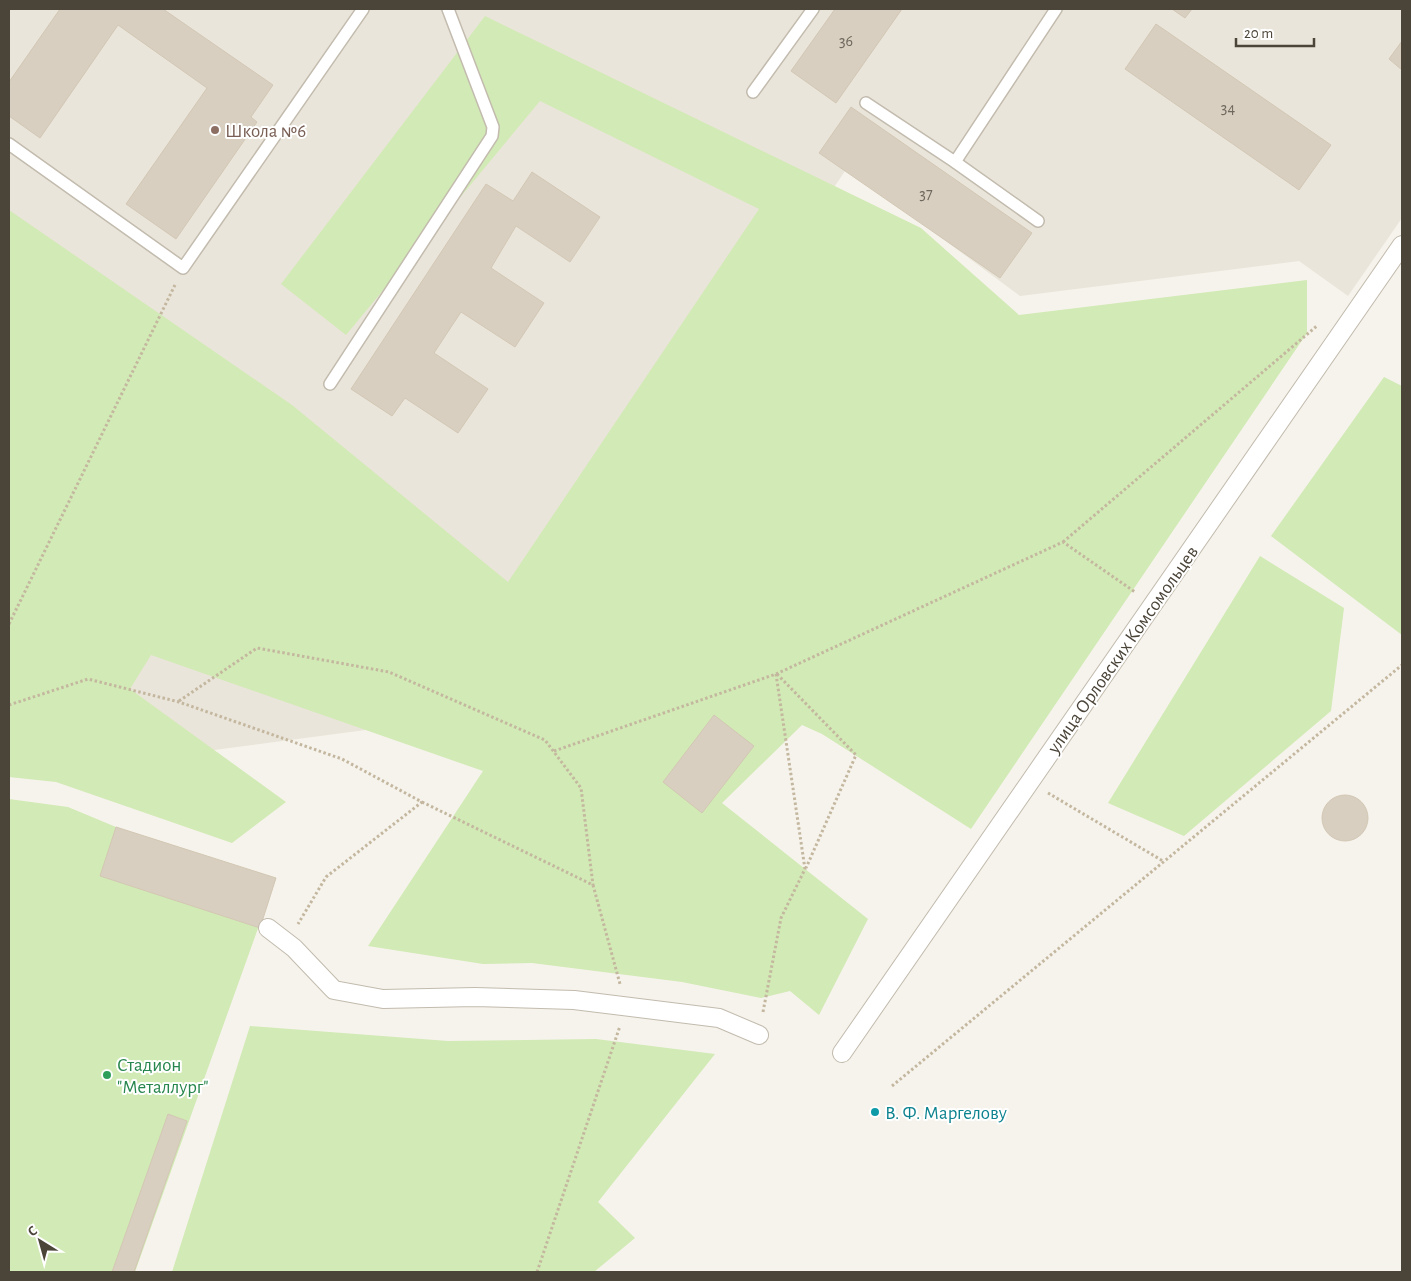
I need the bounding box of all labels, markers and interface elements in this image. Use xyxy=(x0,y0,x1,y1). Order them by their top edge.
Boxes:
scale bar xyxy=(1236,15,1314,47)
text: 20 m xyxy=(1244,26,1273,41)
house number: 36 xyxy=(839,33,853,49)
house number: 34 xyxy=(1221,100,1235,116)
place label: Школа №6 xyxy=(225,122,306,141)
marker: Школа №6 xyxy=(209,124,221,136)
house number: 37 xyxy=(919,186,933,202)
street label: улица Орловских Комсомольцев xyxy=(1044,543,1202,758)
place label: Стадион "Металлург" xyxy=(117,1056,209,1097)
marker: Стадион "Металлург" xyxy=(101,1069,113,1081)
place label: В. Ф. Маргелову xyxy=(885,1104,1007,1123)
marker: В. Ф. Маргелову xyxy=(869,1106,881,1118)
north arrow xyxy=(15,1216,65,1266)
text: С xyxy=(25,1223,40,1239)

